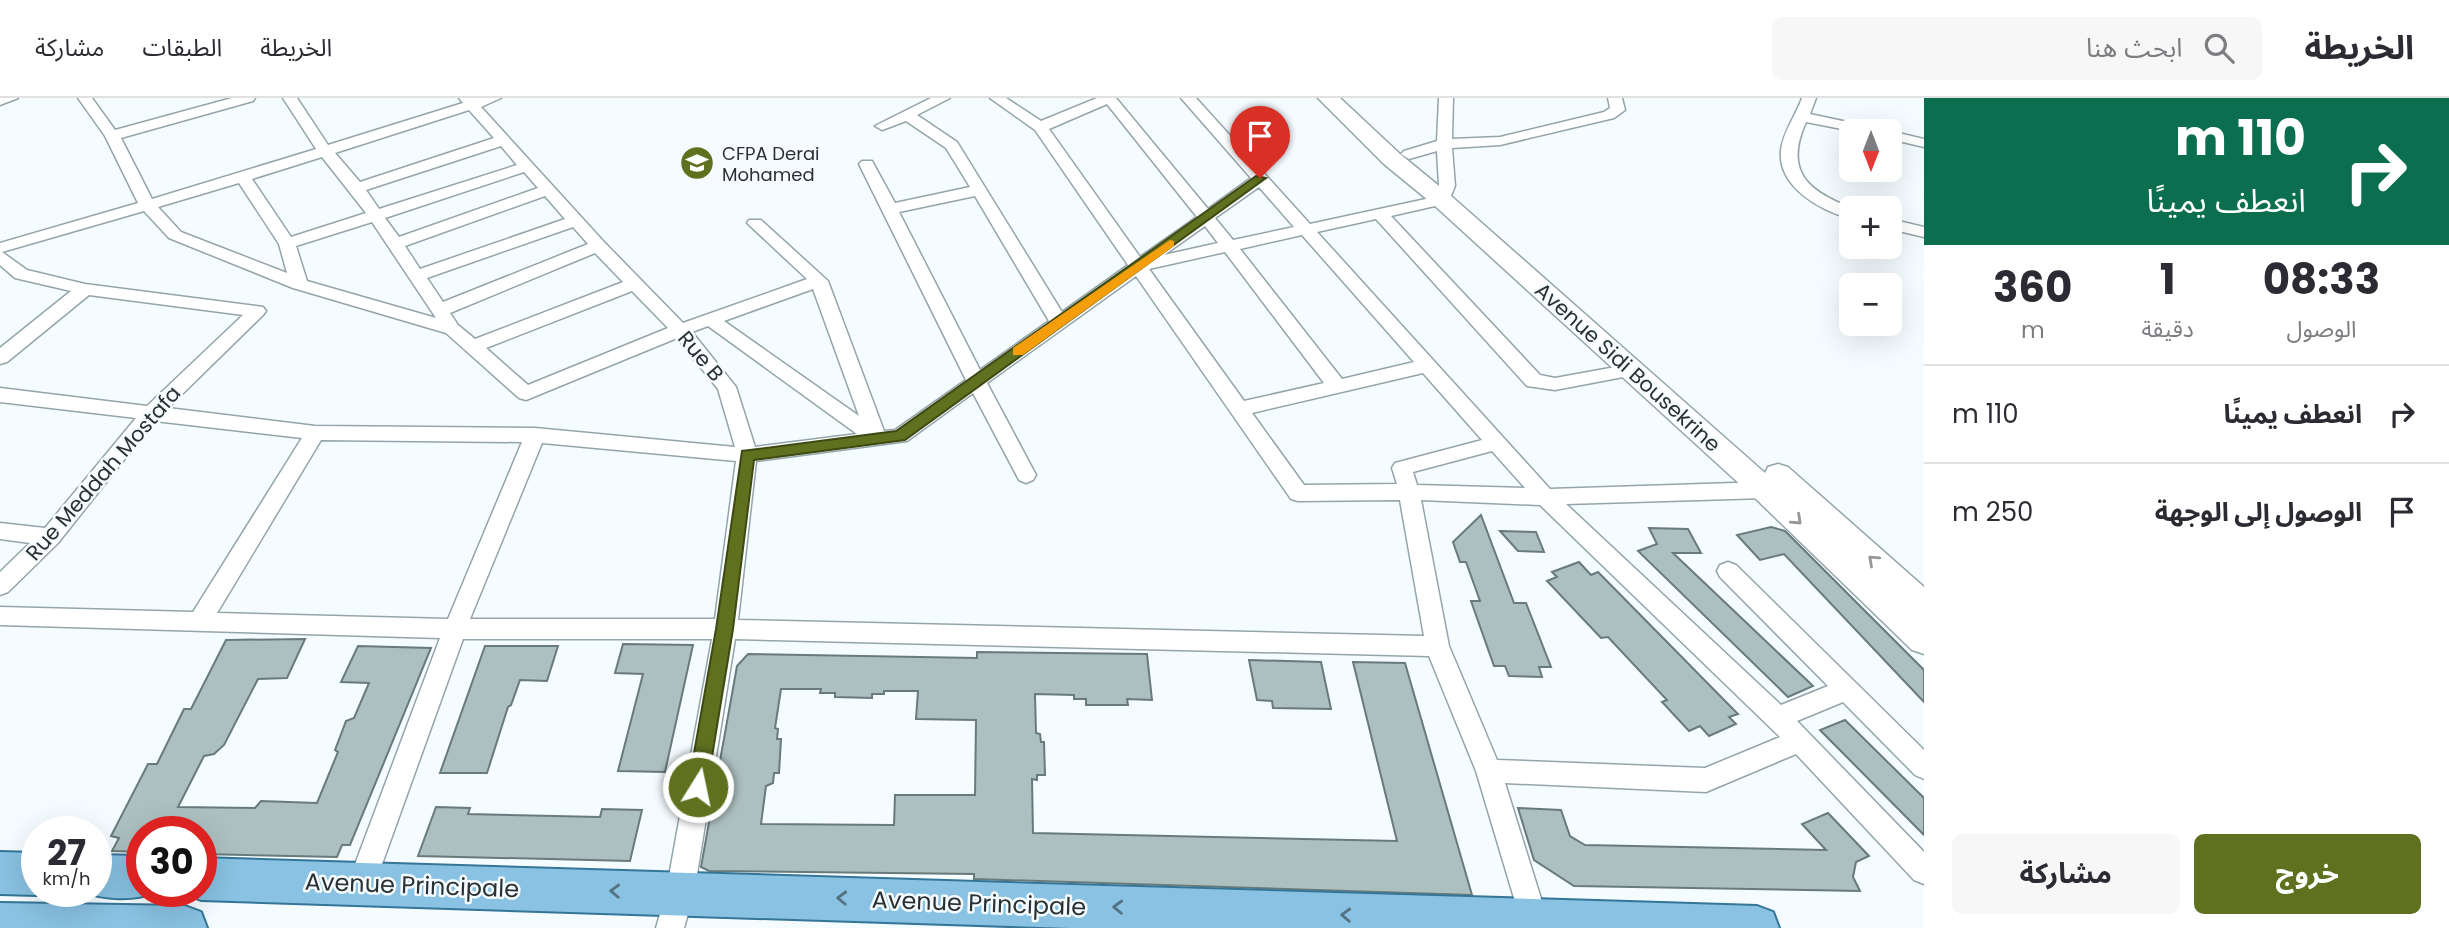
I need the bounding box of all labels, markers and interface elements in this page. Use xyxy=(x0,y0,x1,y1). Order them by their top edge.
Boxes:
search box xyxy=(1772,17,2262,80)
text: الخريطة xyxy=(2304,24,2414,71)
icon: search xyxy=(2200,29,2238,67)
text: ابحث هنا xyxy=(2086,30,2182,66)
text: مشاركة xyxy=(35,31,104,64)
text: الطبقات xyxy=(142,31,222,64)
text: الخريطة xyxy=(260,31,332,64)
text: 110 m xyxy=(2175,104,2306,172)
pin xyxy=(1230,106,1290,178)
icon: arrive xyxy=(1241,117,1279,155)
north arrow xyxy=(1839,119,1902,182)
map controls xyxy=(1839,119,1902,336)
icon: right xyxy=(2330,126,2421,217)
place label: CFPA Derai Mohamed xyxy=(722,141,820,187)
school or university icon: CFPA Derai Mohamed xyxy=(678,144,716,182)
text: انعطف يمينًا xyxy=(2146,178,2306,223)
button: + xyxy=(1839,196,1902,259)
text: 1 xyxy=(2160,250,2176,309)
text: 08:33 xyxy=(2263,250,2380,309)
text: 360 xyxy=(1993,258,2073,317)
button: − xyxy=(1839,273,1902,336)
street label: Avenue Sidi Bousekrine xyxy=(1529,276,1727,458)
text: دقيقة xyxy=(2141,313,2194,345)
text: الوصول xyxy=(2286,313,2356,345)
text: m xyxy=(2021,314,2045,346)
street label: Rue B xyxy=(671,325,731,387)
street label: Rue Meddah Mostafa xyxy=(19,379,187,567)
icon: right xyxy=(2383,395,2421,433)
text: 110 m xyxy=(1952,396,2019,432)
text: انعطف يمينًا xyxy=(2224,396,2362,432)
icon: arrive xyxy=(2383,493,2421,531)
text: 250 m xyxy=(1952,494,2033,530)
text: الوصول إلى الوجهة xyxy=(2155,494,2362,530)
one-way arrow xyxy=(1789,512,1802,525)
one-way arrow xyxy=(1868,556,1881,568)
position arrow xyxy=(661,750,735,824)
speed limit sign: 30 xyxy=(126,816,217,907)
text: 27 xyxy=(47,828,86,877)
button: مشاركة xyxy=(1952,834,2180,914)
button: خروج xyxy=(2194,834,2421,914)
street label: Avenue Principale xyxy=(304,865,520,905)
text: km/h xyxy=(43,866,90,891)
one-way arrow xyxy=(609,883,619,899)
street label: Avenue Principale xyxy=(871,883,1087,923)
one-way arrow xyxy=(836,891,847,906)
one-way arrow xyxy=(1112,900,1123,915)
one-way arrow xyxy=(1340,907,1351,922)

